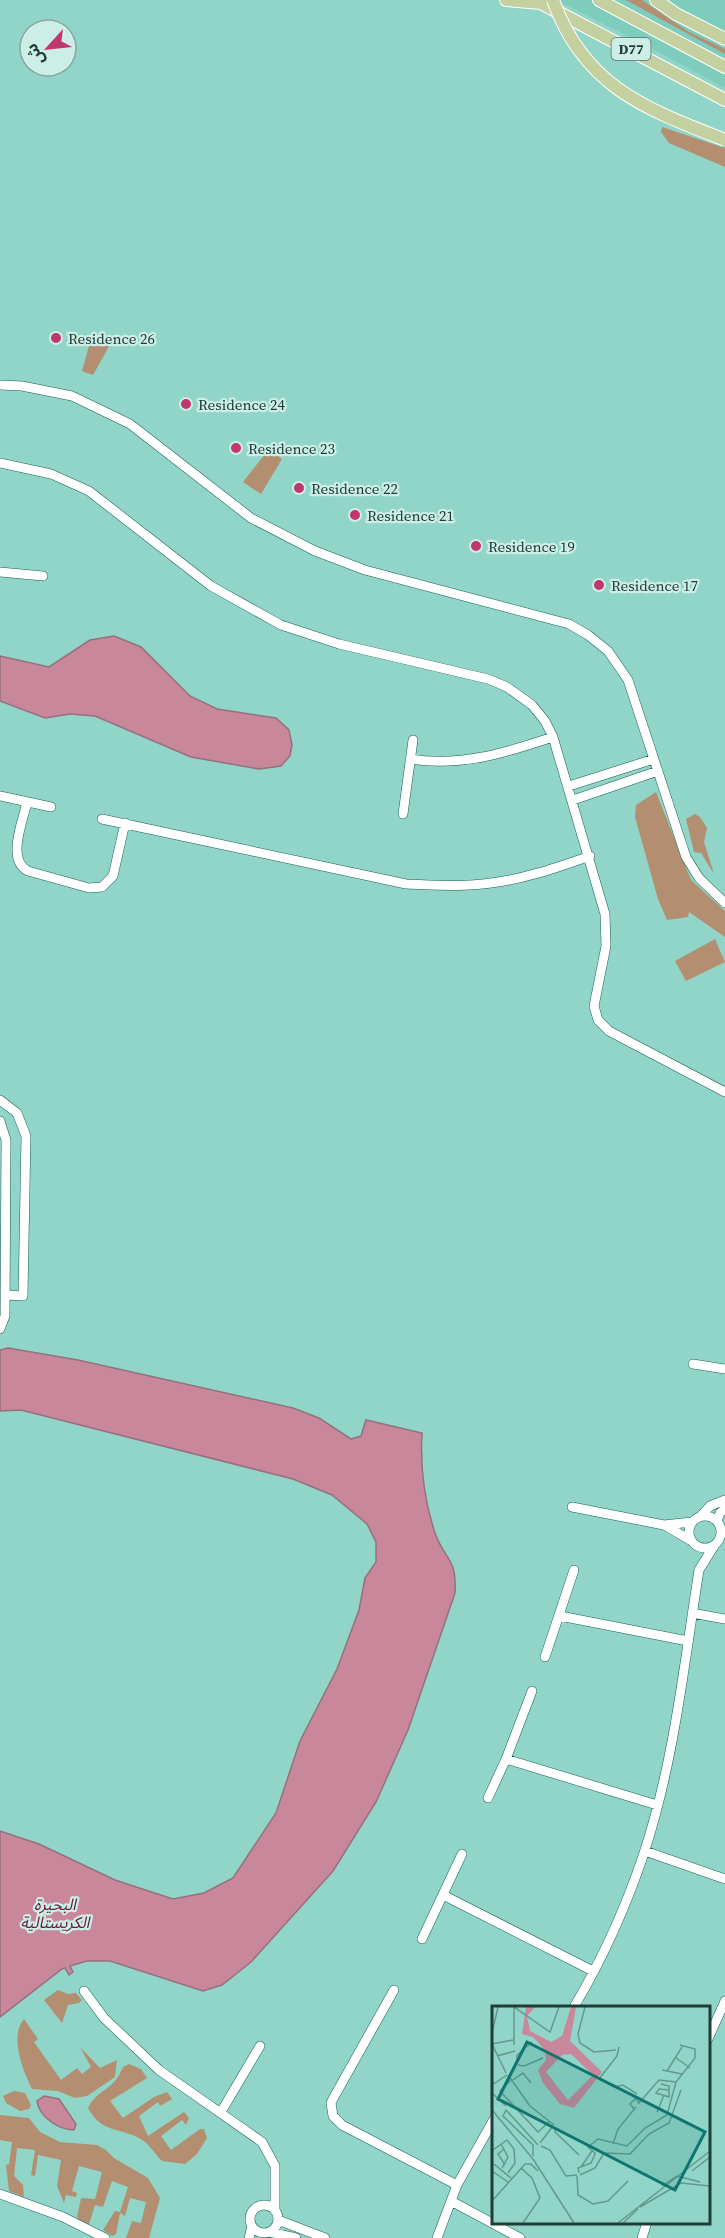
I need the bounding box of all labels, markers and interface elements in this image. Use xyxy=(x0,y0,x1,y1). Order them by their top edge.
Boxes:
north arrow xyxy=(18,18,78,78)
road number: D77 xyxy=(612,38,650,60)
text: ش xyxy=(20,40,49,70)
place label: Residence 26 xyxy=(68,328,155,349)
marker: Residence 26 xyxy=(49,331,63,345)
place label: Residence 24 xyxy=(198,394,285,415)
marker: Residence 24 xyxy=(179,397,193,411)
place label: Residence 23 xyxy=(248,438,335,459)
marker: Residence 23 xyxy=(229,441,243,455)
place label: Residence 22 xyxy=(311,478,398,499)
marker: Residence 22 xyxy=(292,481,306,495)
place label: Residence 21 xyxy=(367,505,454,526)
marker: Residence 21 xyxy=(348,508,362,522)
place label: Residence 19 xyxy=(488,536,575,557)
marker: Residence 19 xyxy=(469,539,483,553)
place label: Residence 17 xyxy=(611,575,698,596)
marker: Residence 17 xyxy=(592,578,606,592)
water label: البحيرة الكريستالية xyxy=(21,1893,92,1933)
inset map xyxy=(492,2006,710,2223)

